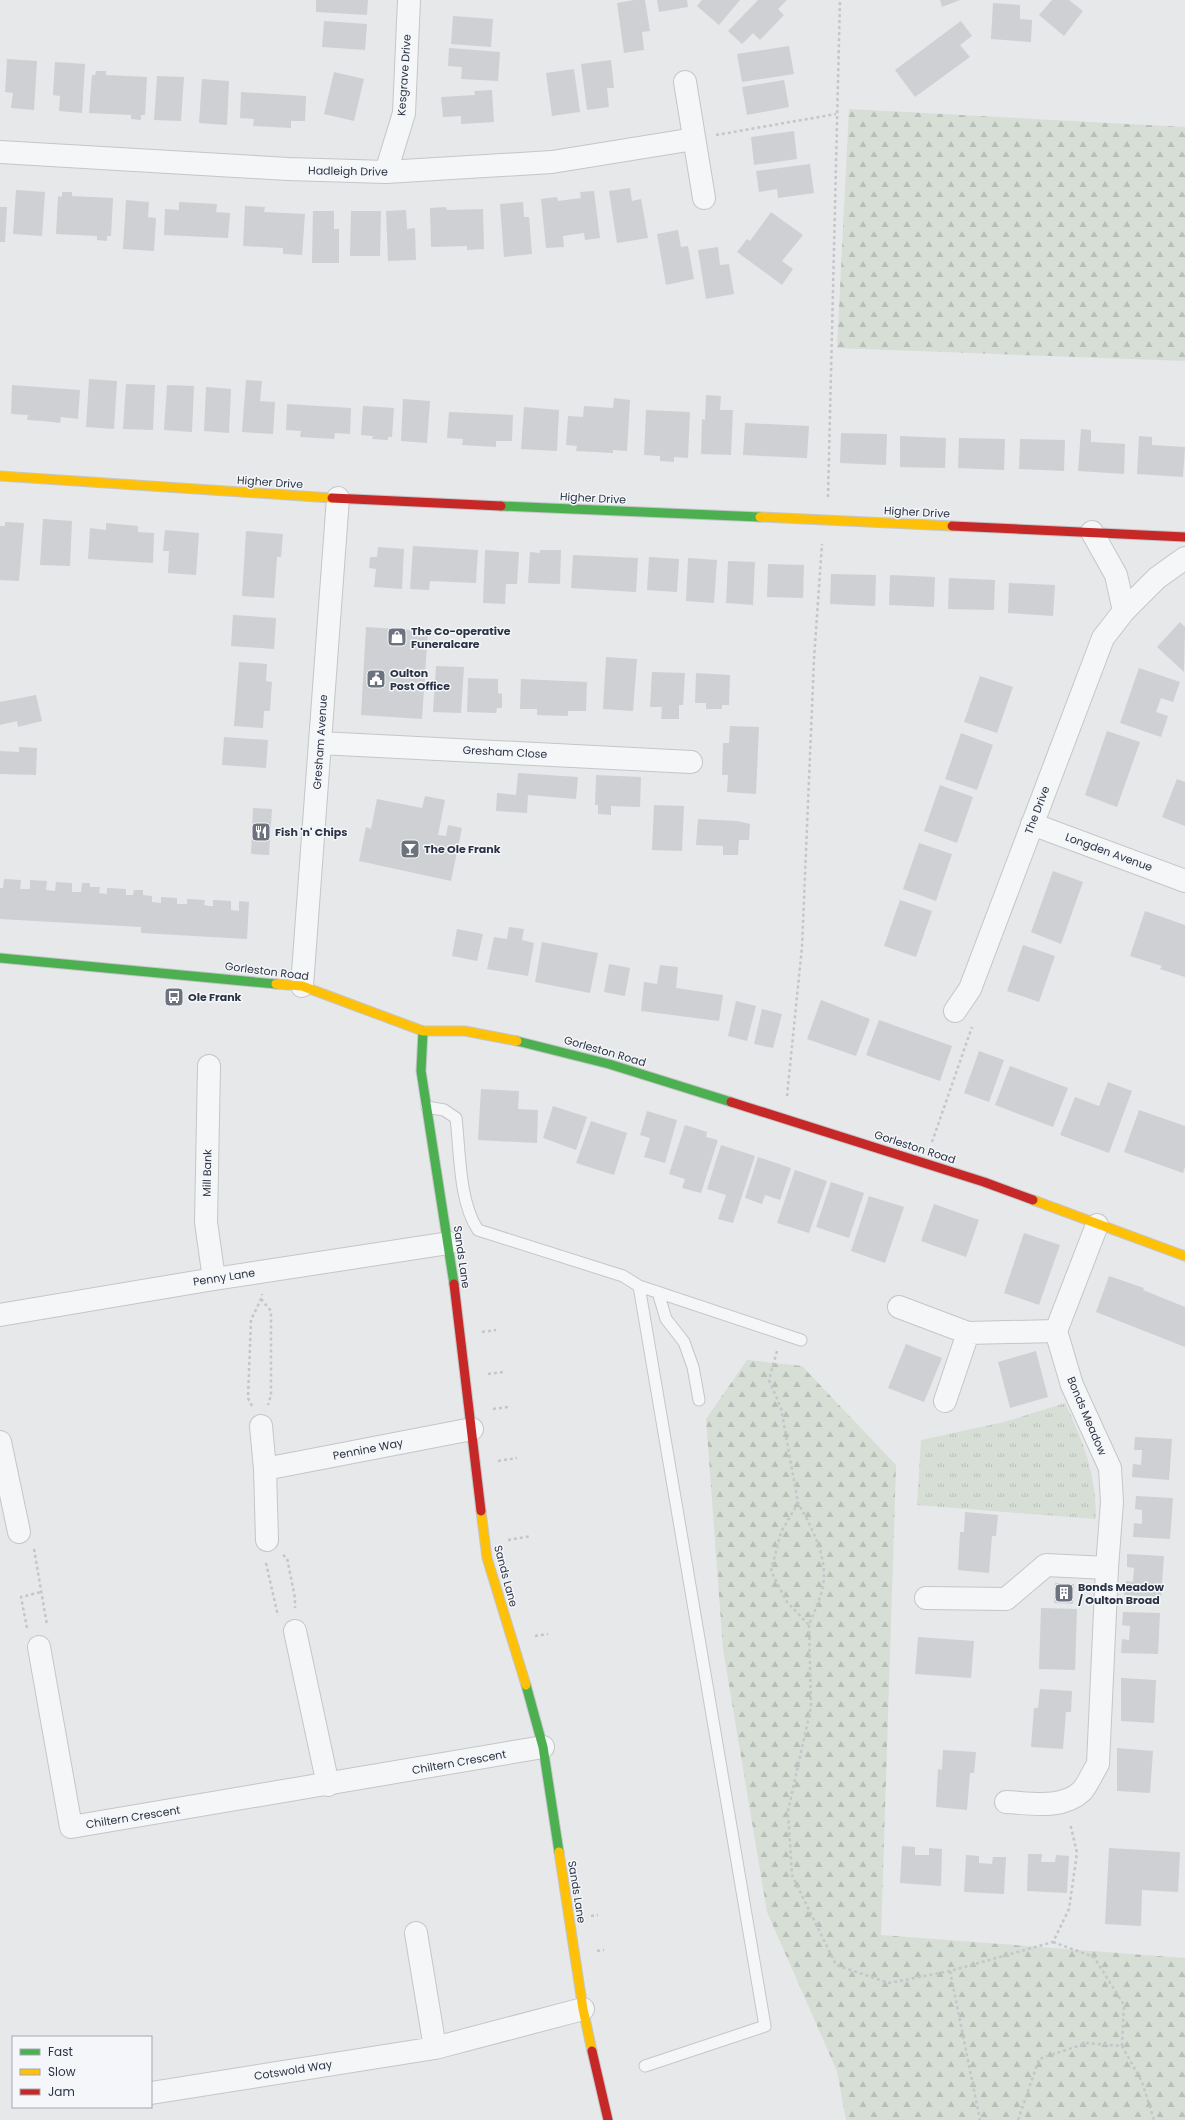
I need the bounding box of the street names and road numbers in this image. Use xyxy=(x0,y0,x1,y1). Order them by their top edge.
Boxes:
street label: Kesgrave Drive xyxy=(393,34,415,116)
street label: Hadleigh Drive xyxy=(308,162,388,180)
street label: Higher Drive xyxy=(236,472,304,492)
street label: Higher Drive xyxy=(560,488,627,508)
street label: Higher Drive xyxy=(884,502,951,522)
street label: Gresham Avenue xyxy=(309,694,331,790)
street label: Gresham Close xyxy=(462,742,548,762)
street label: The Drive xyxy=(1021,783,1054,836)
street label: Longden Avenue xyxy=(1063,829,1155,875)
street label: Gorleston Road xyxy=(224,958,310,984)
street label: Gorleston Road xyxy=(562,1032,648,1070)
street label: Gorleston Road xyxy=(872,1126,958,1168)
street label: Mill Bank xyxy=(199,1149,215,1197)
street label: Sands Lane xyxy=(450,1225,474,1290)
street label: Penny Lane xyxy=(192,1264,256,1290)
street label: Bonds Meadow xyxy=(1063,1374,1111,1458)
street label: Pennine Way xyxy=(332,1434,405,1464)
street label: Sands Lane xyxy=(490,1543,522,1609)
street label: Chiltern Crescent xyxy=(411,1746,507,1778)
street label: Chiltern Crescent xyxy=(85,1802,181,1832)
street label: Sands Lane xyxy=(564,1860,590,1925)
street label: Cotswold Way xyxy=(253,2056,334,2084)

